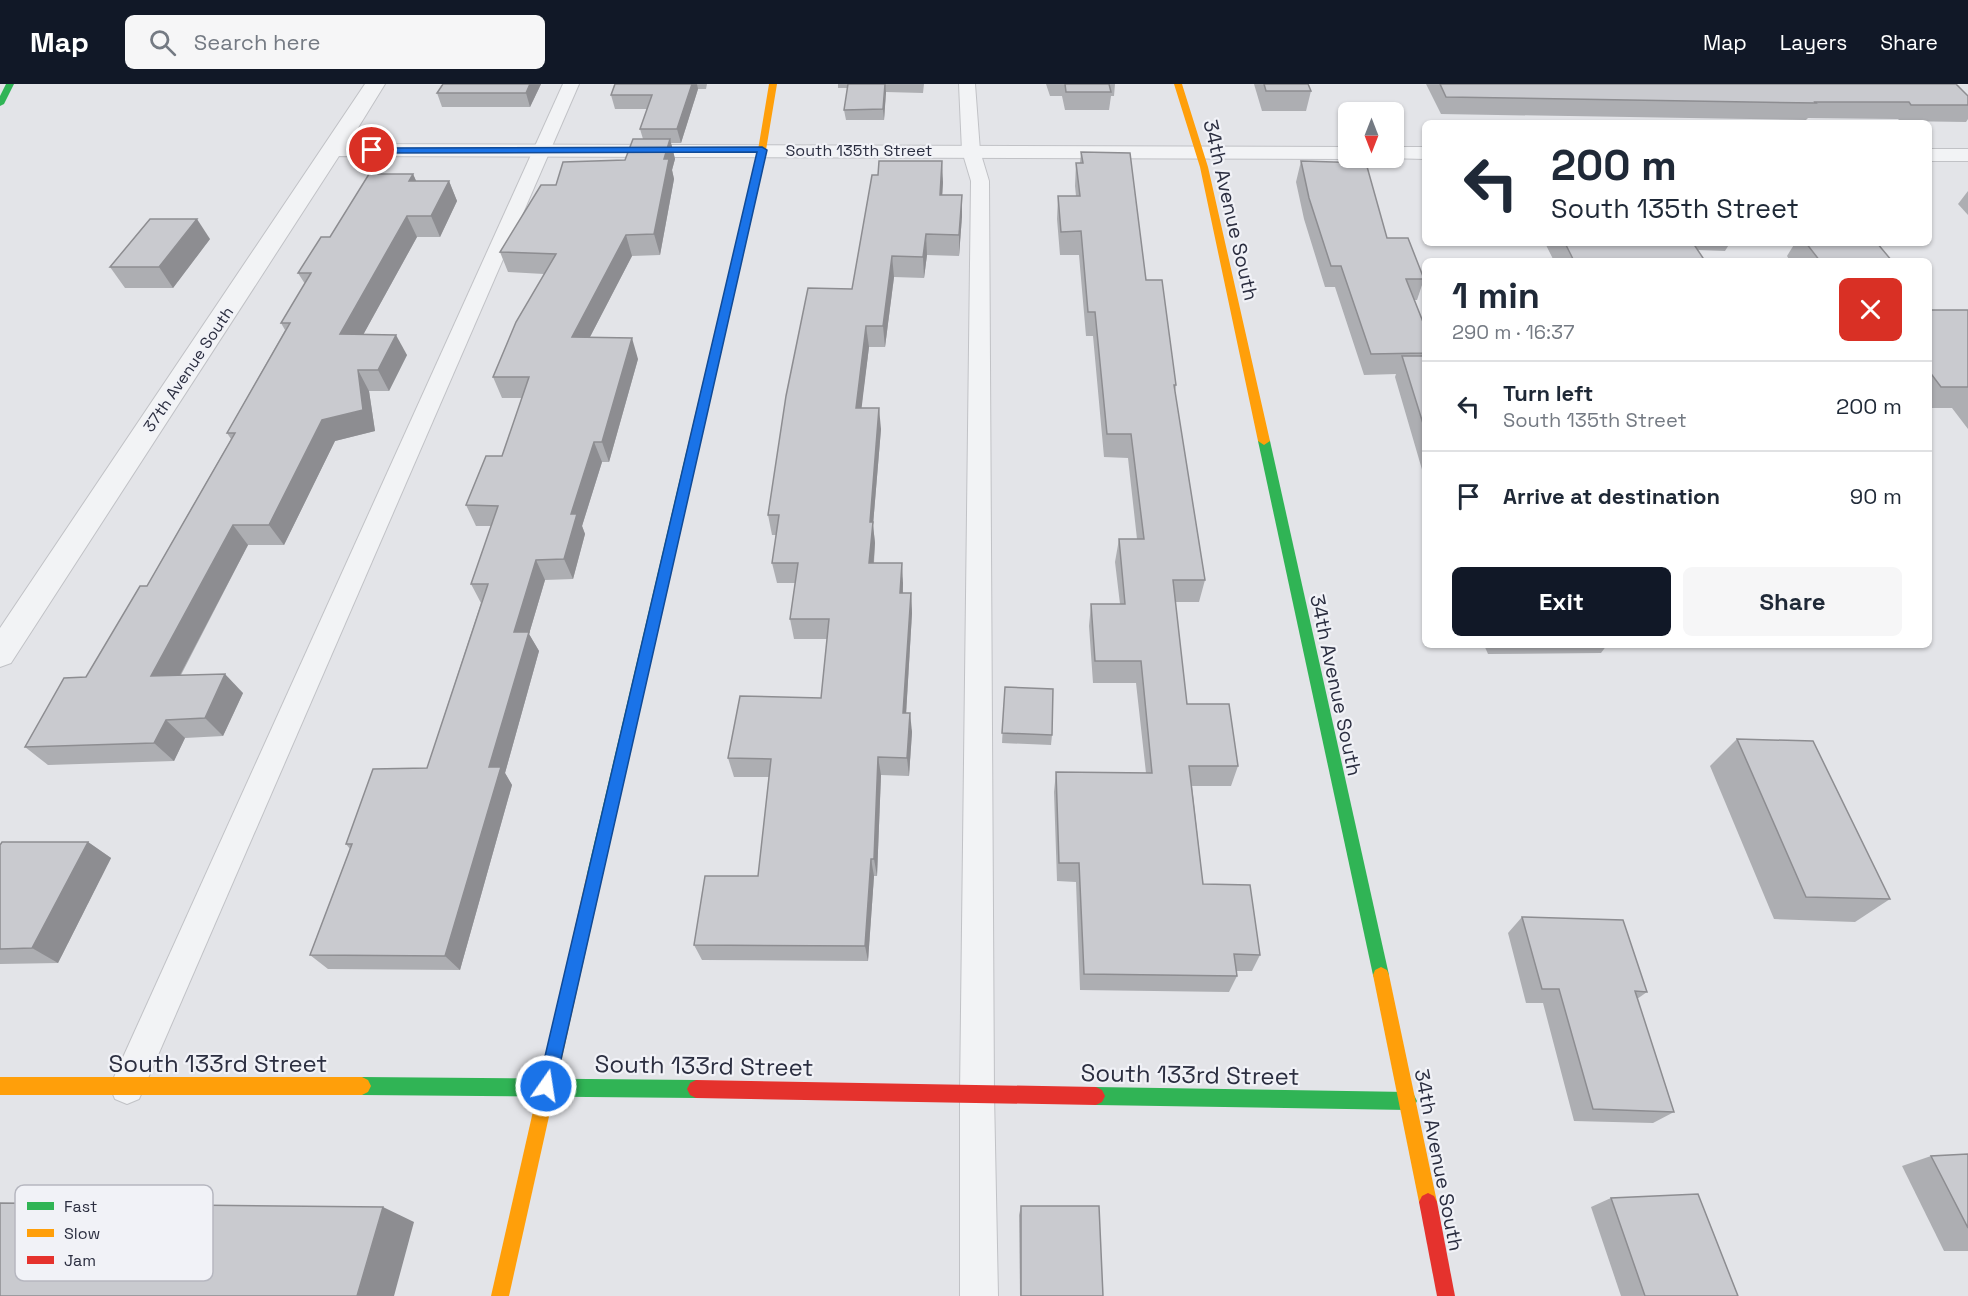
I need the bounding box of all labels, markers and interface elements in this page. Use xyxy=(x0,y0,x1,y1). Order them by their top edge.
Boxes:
search box xyxy=(125,15,545,69)
text: Map xyxy=(30,24,89,60)
icon: search xyxy=(146,26,179,59)
text: Search here xyxy=(194,28,321,56)
text: Map xyxy=(1703,29,1747,56)
text: Layers xyxy=(1780,29,1847,56)
text: Share xyxy=(1880,29,1938,56)
north arrow xyxy=(1338,102,1404,168)
map controls xyxy=(1338,102,1404,168)
street label: 34th Avenue South xyxy=(1198,117,1264,303)
pin xyxy=(346,124,397,175)
icon: arrive xyxy=(355,133,388,166)
text: 200 m xyxy=(1551,139,1677,192)
street label: South 135th Street xyxy=(786,140,932,161)
icon: left xyxy=(1452,144,1530,222)
text: South 135th Street xyxy=(1551,191,1799,226)
text: 1 min xyxy=(1452,273,1540,319)
button: close xyxy=(1839,278,1902,341)
street label: 37th Avenue South xyxy=(139,302,238,436)
text: 290 m · 16:37 xyxy=(1452,319,1574,345)
text: Turn left xyxy=(1503,379,1593,407)
icon: left xyxy=(1452,390,1485,423)
text: 200 m xyxy=(1836,392,1902,420)
text: South 135th Street xyxy=(1503,407,1687,433)
icon: arrive xyxy=(1452,480,1485,513)
text: Arrive at destination xyxy=(1503,482,1720,510)
text: 90 m xyxy=(1850,482,1902,510)
button: Exit xyxy=(1452,567,1671,636)
button: Share xyxy=(1683,567,1902,636)
street label: 34th Avenue South xyxy=(1304,592,1368,778)
street label: South 133rd Street xyxy=(109,1048,327,1079)
street label: South 133rd Street xyxy=(594,1048,814,1083)
position arrow xyxy=(514,1054,578,1118)
street label: South 133rd Street xyxy=(1080,1057,1300,1092)
street label: 34th Avenue South xyxy=(1409,1067,1469,1253)
legend xyxy=(15,1185,213,1281)
text: Fast xyxy=(64,1196,97,1217)
text: Slow xyxy=(64,1223,100,1244)
text: Jam xyxy=(64,1250,96,1271)

